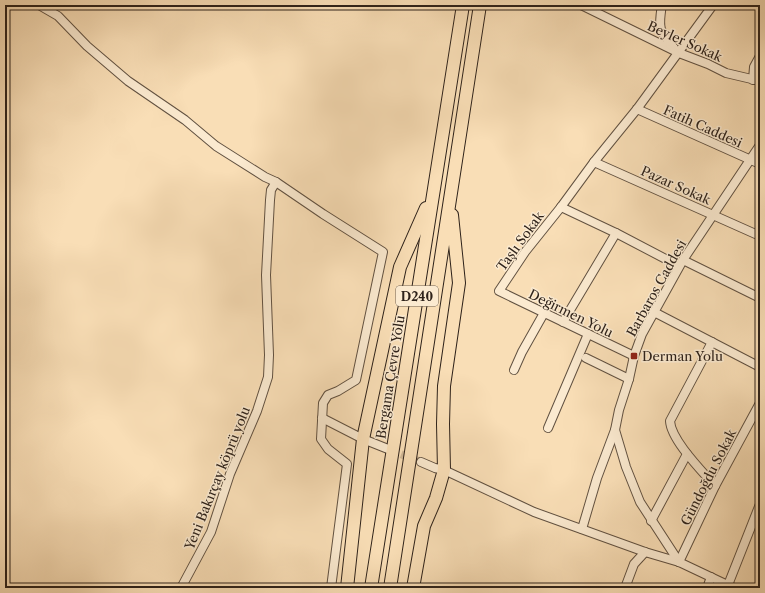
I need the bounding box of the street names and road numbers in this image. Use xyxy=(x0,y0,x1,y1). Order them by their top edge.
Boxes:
street label: Beyler Sokak xyxy=(645,17,725,65)
street label: Fatih Caddesi xyxy=(661,101,745,151)
street label: Pazar Sokak xyxy=(639,162,714,208)
street label: Taşlı Sokak xyxy=(493,208,547,274)
street label: Barbaros Caddesi xyxy=(623,237,689,339)
road number: D240 xyxy=(396,286,438,306)
street label: Değirmen Yolu xyxy=(526,286,616,340)
street label: Bergama Çevre Yolu xyxy=(372,314,408,440)
street label: Yeni Bakırçay köprü yolu xyxy=(181,404,253,553)
street label: Gündoğdu Sokak xyxy=(677,426,739,528)

